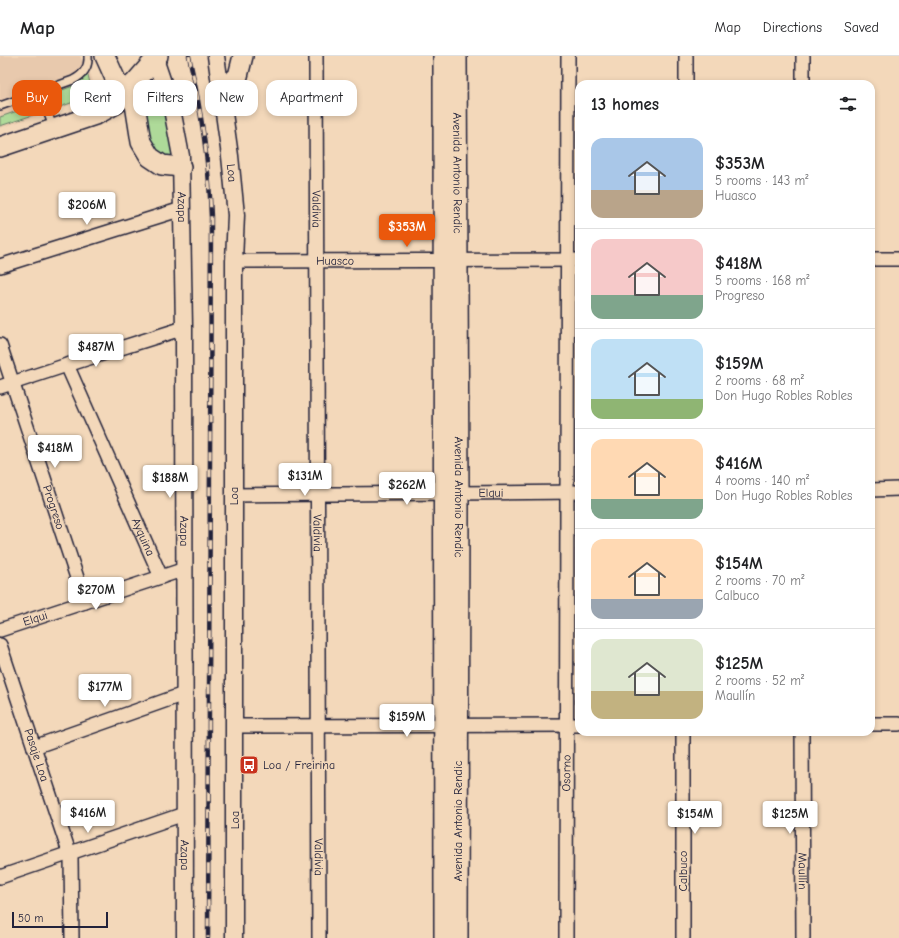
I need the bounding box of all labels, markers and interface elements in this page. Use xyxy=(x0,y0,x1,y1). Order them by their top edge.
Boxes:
text: Map xyxy=(20,17,55,39)
text: Map xyxy=(714,19,741,36)
text: Directions xyxy=(763,19,822,36)
text: Saved xyxy=(844,19,879,36)
chip: Buy xyxy=(12,80,62,116)
chip: Rent xyxy=(70,80,125,116)
chip: Filters xyxy=(133,80,197,116)
chip: New xyxy=(205,80,258,116)
chip: Apartment xyxy=(266,80,357,116)
icon: filters xyxy=(837,93,859,115)
text: 13 homes xyxy=(591,95,659,114)
street label: Avenida Antonio Rendic xyxy=(450,112,465,234)
icon: home xyxy=(623,154,671,202)
text: $353M xyxy=(715,154,765,173)
street label: Loa xyxy=(224,163,240,183)
text: 5 rooms · 143 m² xyxy=(715,173,809,188)
text: Huasco xyxy=(715,188,756,203)
street label: Valdivia xyxy=(309,190,324,228)
pin: $206M xyxy=(59,192,115,226)
street label: Azapa xyxy=(175,192,189,223)
text: $206M xyxy=(67,197,107,212)
pin: $353M xyxy=(379,214,435,248)
text: $353M xyxy=(388,219,426,234)
street label: Huasco xyxy=(316,254,354,268)
text: $418M xyxy=(715,254,762,273)
icon: home xyxy=(623,255,671,303)
text: 5 rooms · 168 m² xyxy=(715,273,809,288)
text: Progreso xyxy=(715,288,765,303)
pin: $487M xyxy=(68,334,124,368)
text: $487M xyxy=(78,339,114,354)
text: $159M xyxy=(715,354,764,373)
icon: home xyxy=(623,355,671,403)
text: 2 rooms · 68 m² xyxy=(715,373,804,388)
text: Don Hugo Robles Robles xyxy=(715,388,852,403)
pin: $418M xyxy=(27,435,83,469)
street label: Avenida Antonio Rendic xyxy=(452,436,466,558)
text: $418M xyxy=(37,440,73,455)
text: $416M xyxy=(715,454,762,473)
icon: home xyxy=(623,455,671,503)
pin: $131M xyxy=(277,463,333,497)
pin: $188M xyxy=(142,465,198,499)
text: $131M xyxy=(288,468,322,483)
text: $188M xyxy=(152,470,188,485)
pin: $262M xyxy=(379,472,435,506)
text: 4 rooms · 140 m² xyxy=(715,473,809,488)
text: $262M xyxy=(388,477,426,492)
street label: Progreso xyxy=(40,483,68,531)
street label: Elqui xyxy=(478,486,504,500)
street label: Loa xyxy=(227,487,241,505)
text: Don Hugo Robles Robles xyxy=(715,488,852,503)
street label: Valdivia xyxy=(311,514,325,552)
street label: Ayquina xyxy=(129,516,158,558)
street label: Azapa xyxy=(177,516,191,547)
text: $154M xyxy=(715,554,763,573)
icon: home xyxy=(623,555,671,603)
text: 2 rooms · 70 m² xyxy=(715,573,804,588)
pin: $270M xyxy=(68,577,124,611)
text: $270M xyxy=(77,582,115,597)
text: Calbuco xyxy=(715,588,759,603)
street label: Elqui xyxy=(21,608,49,629)
text: $125M xyxy=(715,654,763,673)
icon: home xyxy=(623,655,671,703)
text: 2 rooms · 52 m² xyxy=(715,673,804,688)
pin: $177M xyxy=(77,674,133,708)
text: $177M xyxy=(87,679,123,694)
text: Maullín xyxy=(715,688,755,703)
pin: $159M xyxy=(379,704,435,738)
text: $159M xyxy=(388,709,426,724)
street label: Pasaje Loa xyxy=(21,727,52,783)
bus stop icon: Loa / Freirina xyxy=(238,754,260,776)
street label: Osorno xyxy=(559,755,573,791)
place label: Loa / Freirina xyxy=(263,758,335,772)
street label: Avenida Antonio Rendic xyxy=(451,760,465,881)
pin: $416M xyxy=(60,800,116,834)
pin: $154M xyxy=(667,801,723,835)
pin: $125M xyxy=(762,801,818,835)
text: $416M xyxy=(70,805,106,820)
text: $154M xyxy=(677,806,713,821)
text: $125M xyxy=(772,806,808,821)
street label: Loa xyxy=(228,811,242,829)
street label: Valdivia xyxy=(312,838,326,876)
street label: Azapa xyxy=(178,840,192,871)
street label: Calbuco xyxy=(676,851,690,891)
street label: Maullín xyxy=(796,852,810,890)
scale bar xyxy=(12,910,108,929)
text: 50 m xyxy=(18,912,43,925)

